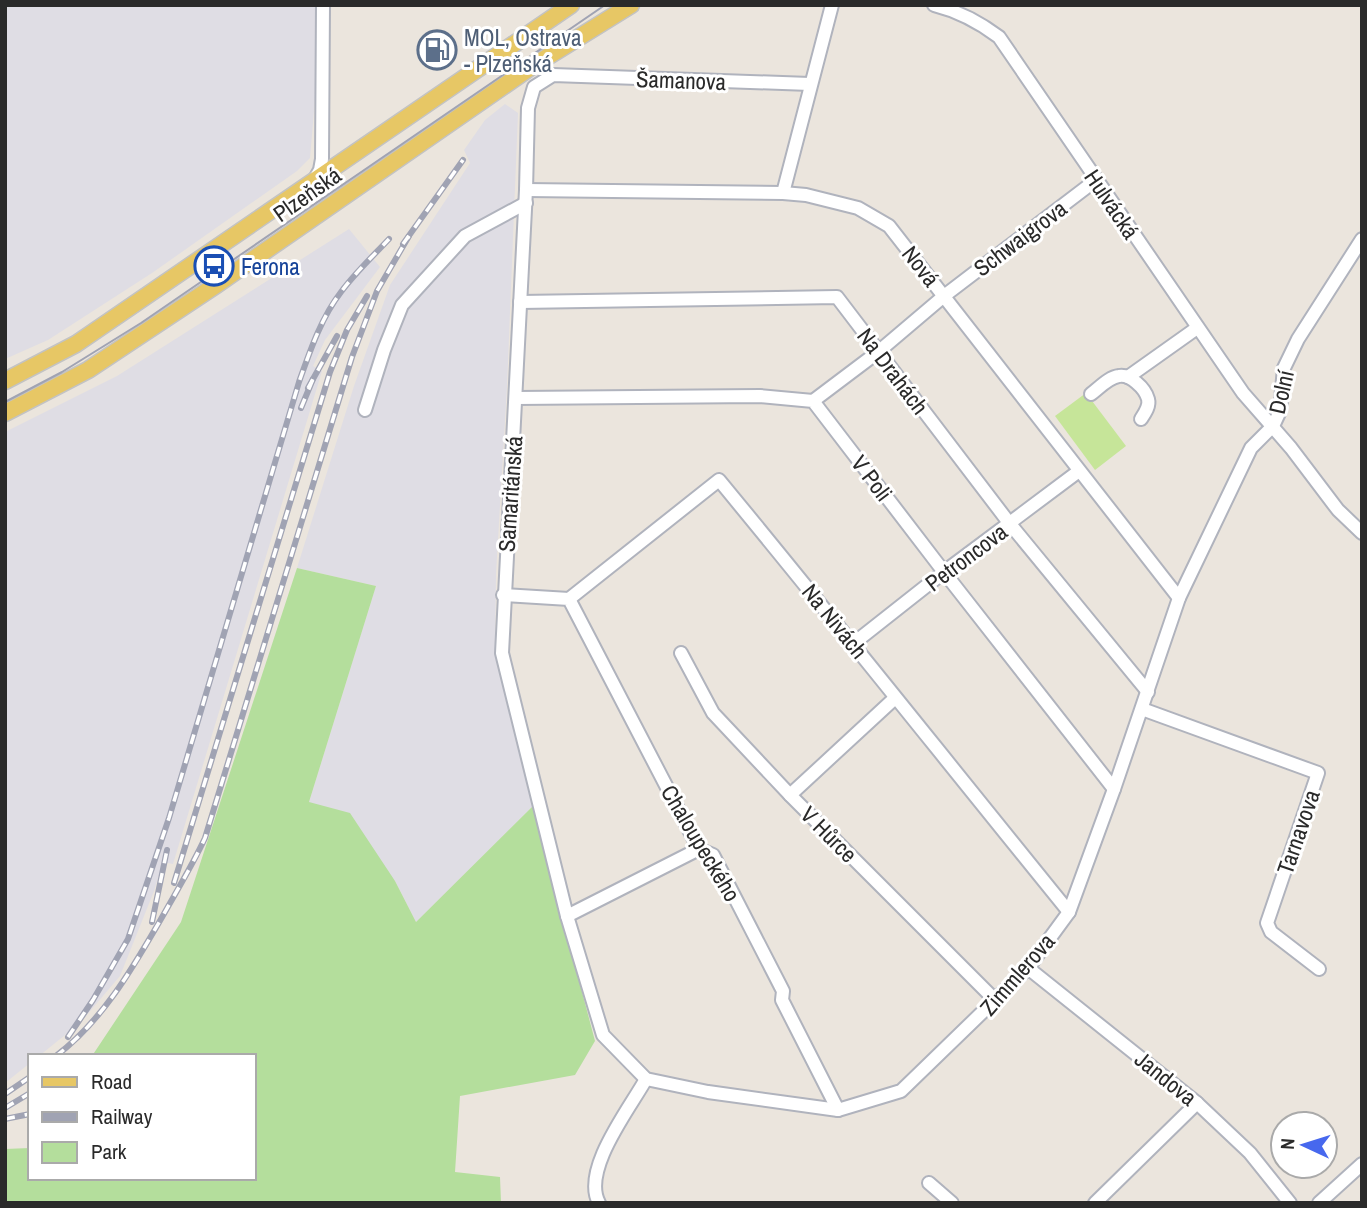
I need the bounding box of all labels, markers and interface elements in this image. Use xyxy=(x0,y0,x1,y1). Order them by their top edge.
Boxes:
place label: MOL, Ostrava - Plzeňská xyxy=(464,22,582,79)
fuel station icon: MOL, Ostrava - Plzeňská xyxy=(416,29,458,71)
street label: Šamanova xyxy=(635,63,727,97)
street label: Plzeňská xyxy=(267,159,348,229)
street label: Hulvácká xyxy=(1077,163,1147,245)
street label: Schwaigrova xyxy=(967,193,1073,283)
street label: Nová xyxy=(895,239,947,293)
bus stop icon: Ferona xyxy=(193,245,235,287)
place label: Ferona xyxy=(241,251,300,282)
street label: Na Drahách xyxy=(850,321,936,421)
street label: Dolní xyxy=(1261,366,1301,417)
street label: Samaritánská xyxy=(490,434,530,553)
street label: V Poli xyxy=(844,449,900,507)
street label: Petroncova xyxy=(919,516,1014,598)
street label: Na Nivách xyxy=(795,577,875,665)
street label: Chaloupeckého xyxy=(654,779,748,907)
street label: Tarnavova xyxy=(1269,785,1327,878)
street label: V Hůrce xyxy=(794,799,864,869)
street label: Zimmlerova xyxy=(973,926,1062,1022)
street label: Jandova xyxy=(1129,1044,1204,1113)
legend xyxy=(28,1054,256,1180)
text: Road xyxy=(91,1067,132,1096)
text: Railway xyxy=(91,1102,153,1131)
north arrow xyxy=(1269,1110,1339,1180)
text: Park xyxy=(91,1137,127,1166)
text: N xyxy=(1274,1137,1300,1150)

